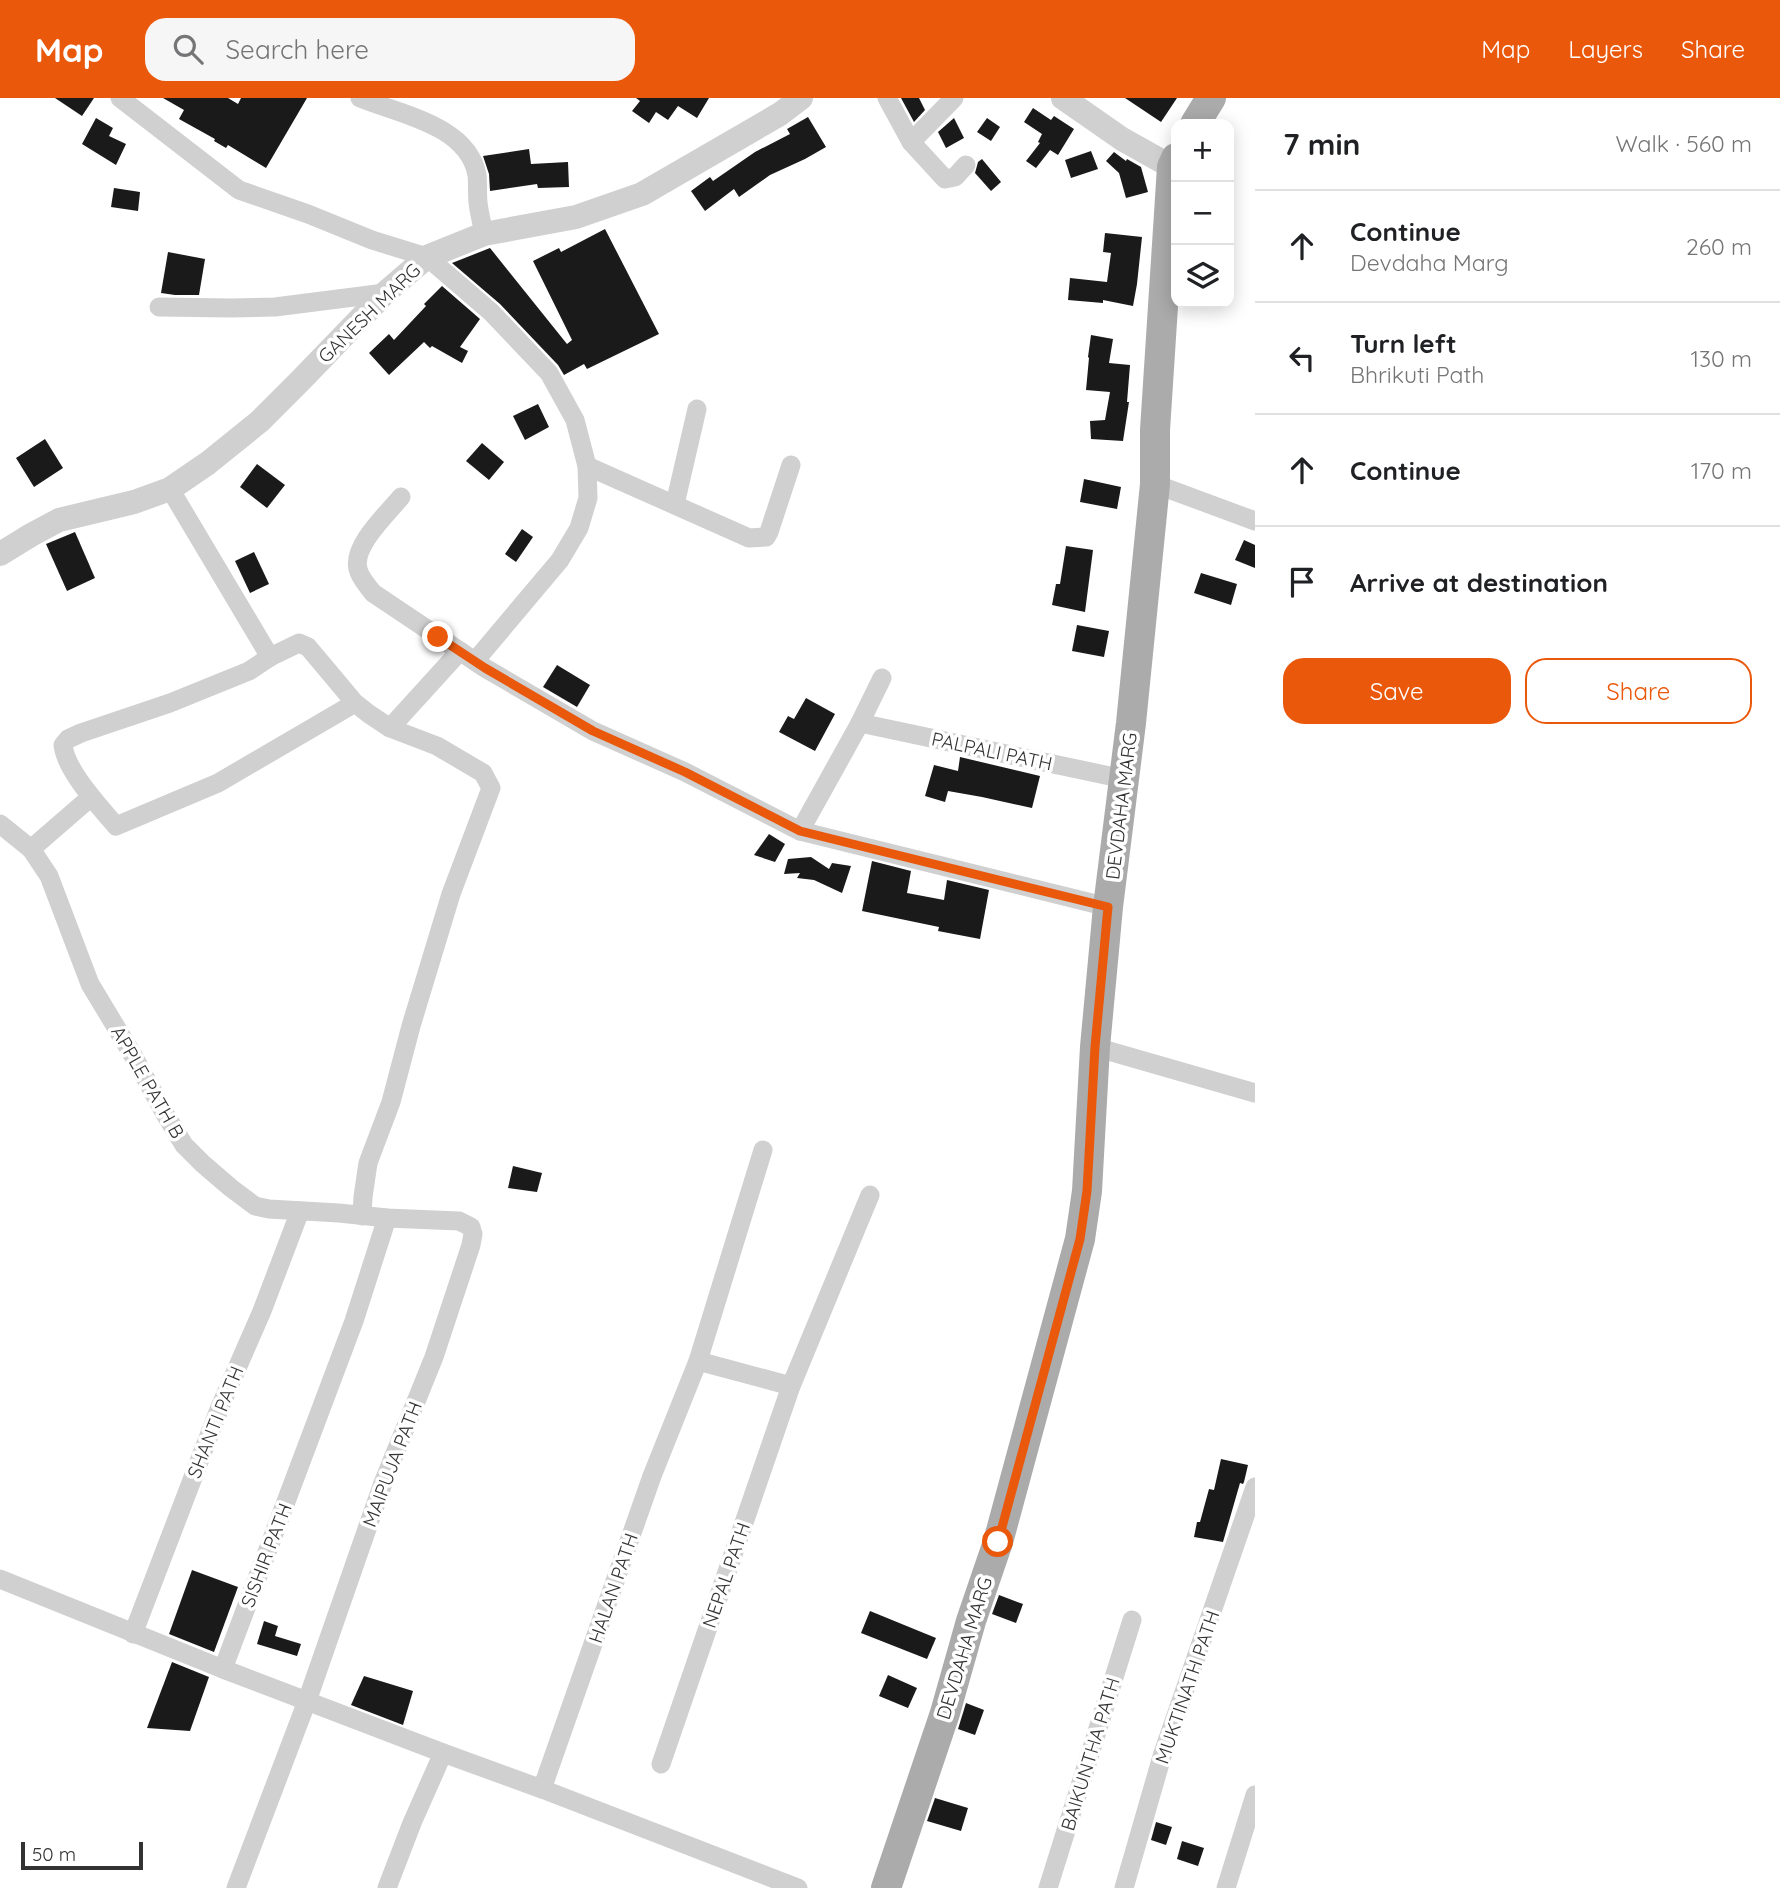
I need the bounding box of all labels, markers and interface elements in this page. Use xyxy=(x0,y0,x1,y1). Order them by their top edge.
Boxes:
search box xyxy=(145,18,635,81)
text: Map xyxy=(35,29,103,70)
icon: search xyxy=(169,30,207,68)
text: Search here xyxy=(225,33,369,66)
text: Map xyxy=(1481,34,1530,64)
text: Layers xyxy=(1568,34,1643,64)
text: Share xyxy=(1681,34,1745,64)
map controls xyxy=(1171,119,1234,308)
button: + xyxy=(1171,119,1234,182)
text: 7 min xyxy=(1283,125,1361,163)
text: Walk · 560 m xyxy=(1616,129,1752,158)
button: − xyxy=(1171,182,1234,245)
text: Continue xyxy=(1350,215,1461,248)
icon: ahead xyxy=(1283,227,1321,265)
text: 260 m xyxy=(1686,232,1752,261)
button: layers xyxy=(1171,245,1234,308)
text: Devdaha Marg xyxy=(1350,248,1509,277)
street label: GANESH MARG xyxy=(313,258,425,368)
text: Turn left xyxy=(1350,327,1457,360)
icon: left xyxy=(1283,339,1321,377)
text: 130 m xyxy=(1690,344,1752,373)
text: Bhrikuti Path xyxy=(1350,360,1484,389)
icon: ahead xyxy=(1283,451,1321,489)
text: Continue xyxy=(1350,454,1461,487)
text: 170 m xyxy=(1691,456,1752,485)
icon: arrive xyxy=(1283,563,1321,601)
text: Arrive at destination xyxy=(1350,566,1608,599)
route end xyxy=(422,621,453,652)
button: Save xyxy=(1283,658,1511,724)
button: Share xyxy=(1525,658,1752,724)
street label: PALPALI PATH xyxy=(929,726,1055,776)
street label: DEVDAHA MARG xyxy=(1100,731,1142,881)
street label: APPLE PATH B xyxy=(106,1022,190,1142)
street label: SHANTI PATH xyxy=(182,1362,248,1482)
street label: MAIPUJA PATH xyxy=(357,1398,427,1530)
street label: SISHIR PATH xyxy=(235,1500,297,1610)
street label: NEPAL PATH xyxy=(697,1519,755,1631)
route start xyxy=(982,1526,1013,1557)
street label: HALAN PATH xyxy=(583,1530,643,1646)
street label: DEVDAHA MARG xyxy=(931,1574,997,1722)
street label: MUKTINATH PATH xyxy=(1149,1607,1225,1767)
street label: BAIKUNTHA PATH xyxy=(1055,1674,1125,1834)
scale bar xyxy=(21,1839,144,1871)
text: 50 m xyxy=(32,1842,76,1866)

